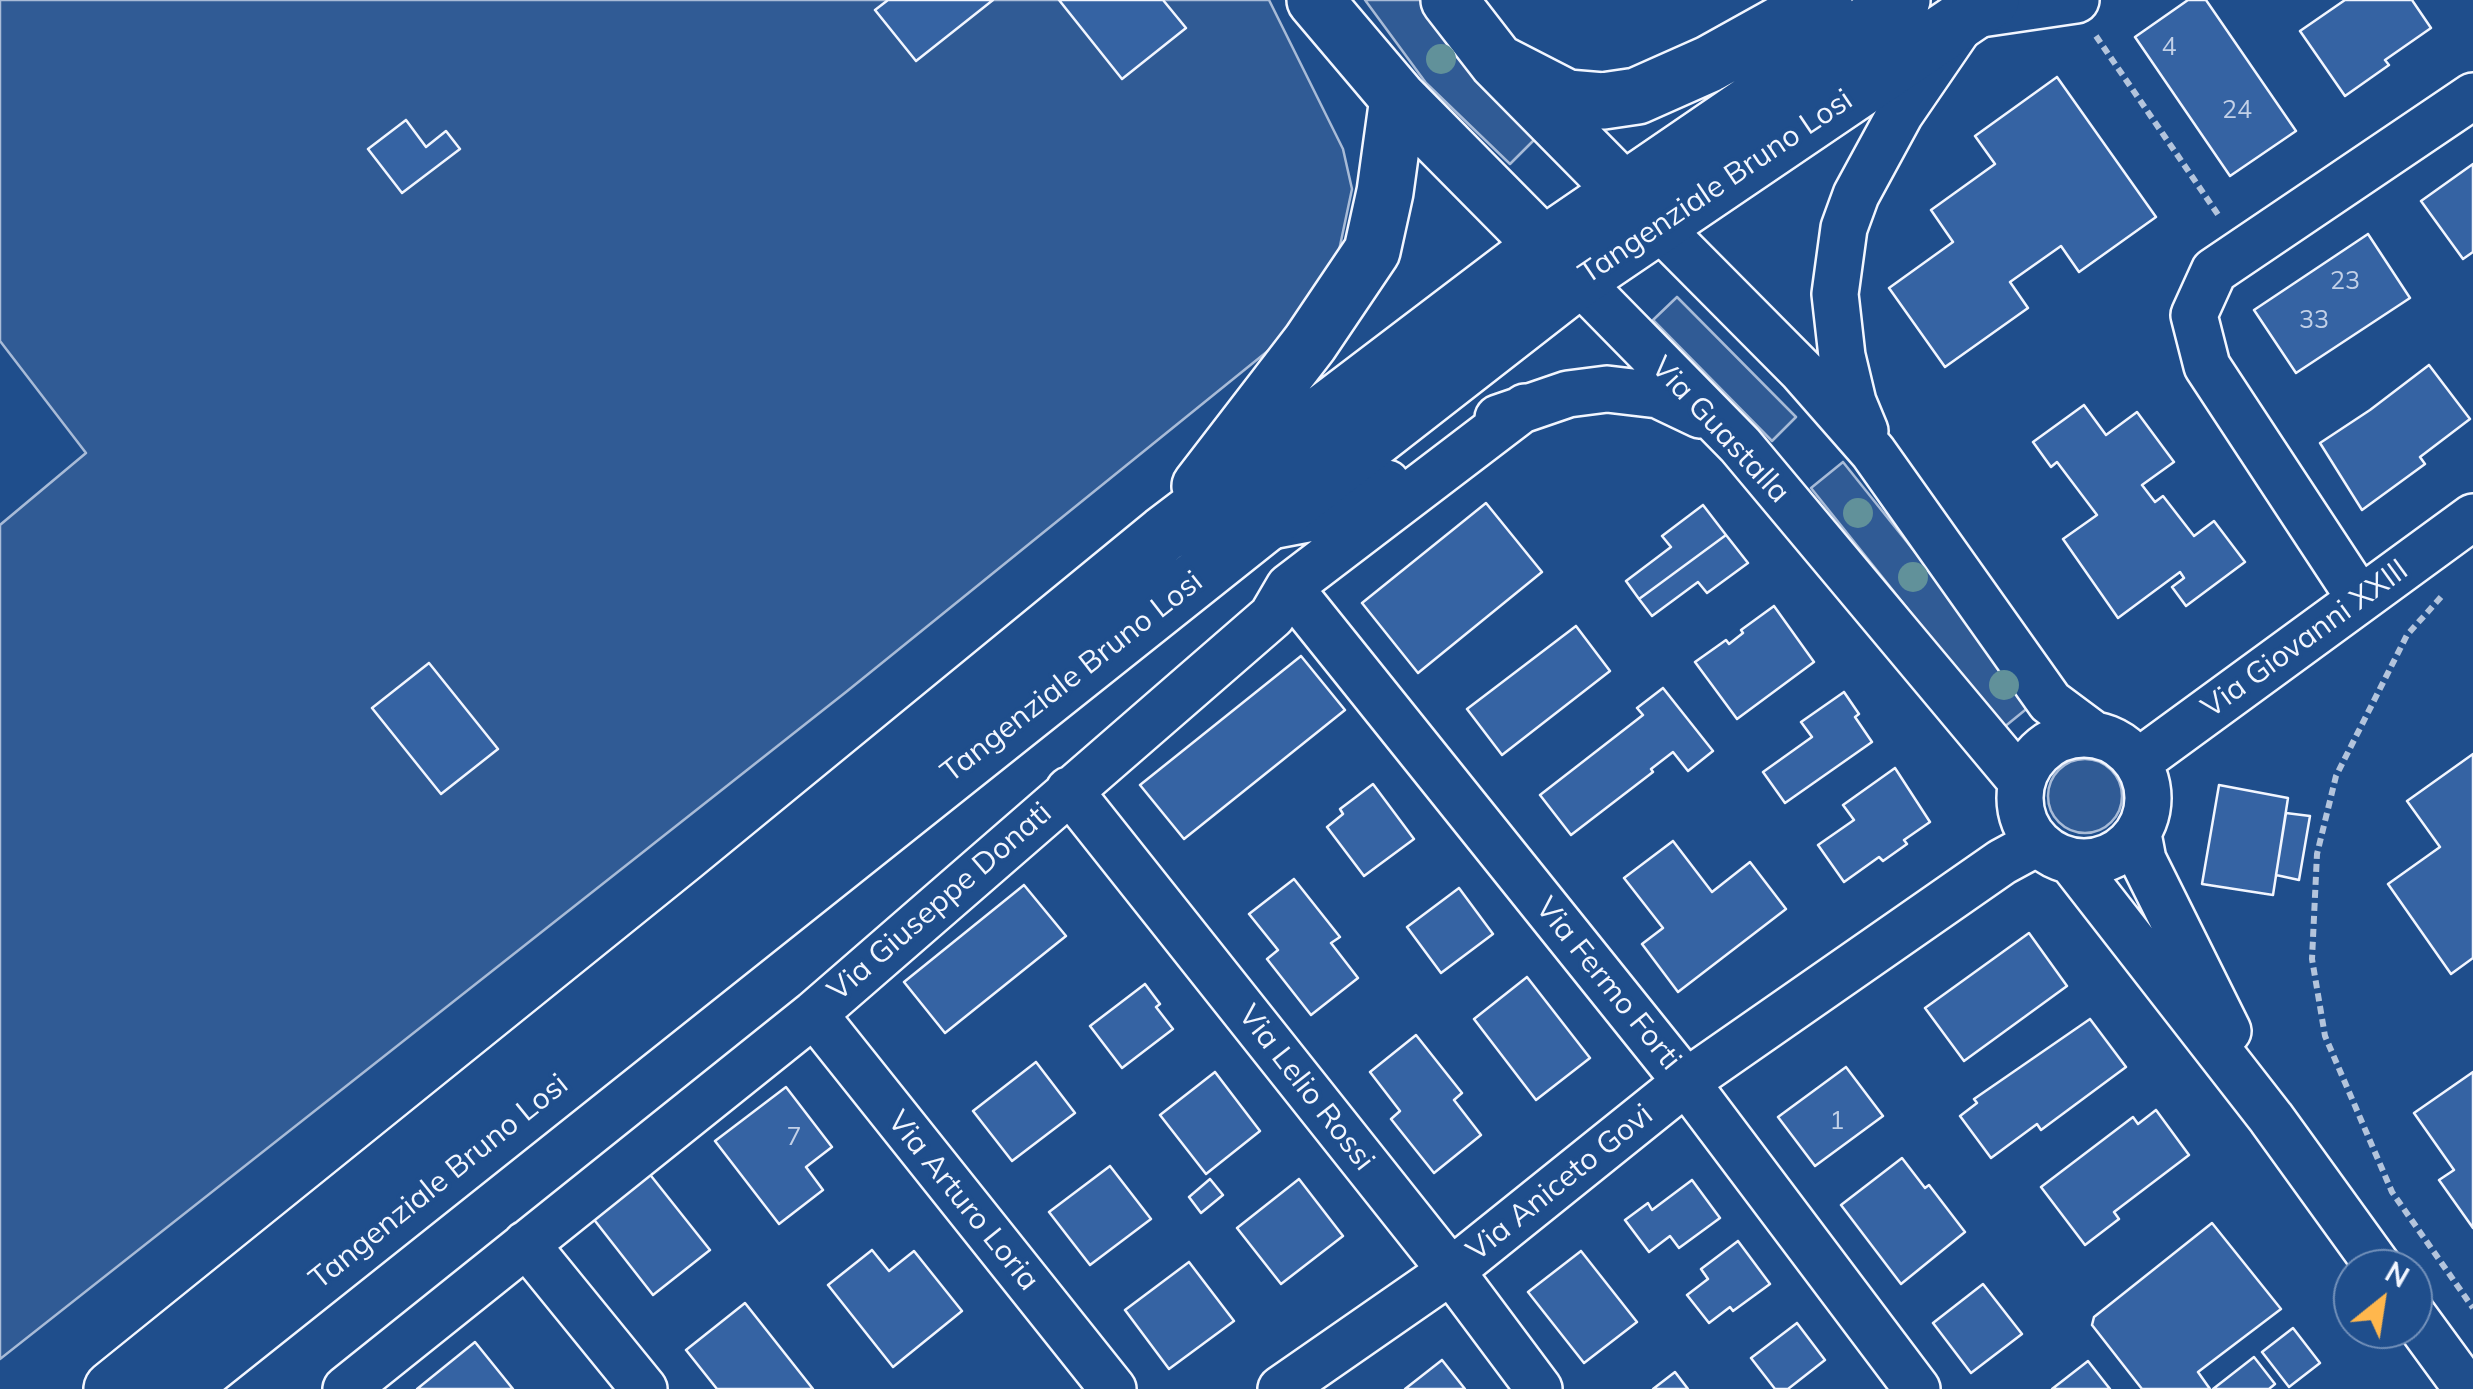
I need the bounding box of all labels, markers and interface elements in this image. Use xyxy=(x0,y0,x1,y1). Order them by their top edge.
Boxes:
house number: 4 xyxy=(2162,32,2176,62)
street label: Tangenziale Bruno Losi xyxy=(1573,82,1859,292)
house number: 24 xyxy=(2222,95,2252,125)
house number: 23 xyxy=(2330,266,2360,296)
house number: 33 xyxy=(2299,305,2329,335)
street label: Via Guastalla xyxy=(1643,349,1797,511)
street label: Via Giovanni XXIII xyxy=(2195,552,2415,726)
street label: Tangenziale Bruno Losi xyxy=(934,564,1210,790)
street label: Via Giuseppe Donati xyxy=(821,795,1059,1009)
street label: Via Fermo Forti xyxy=(1527,891,1689,1077)
street label: Via Lelio Rossi xyxy=(1230,998,1382,1178)
street label: Tangenziale Bruno Losi xyxy=(303,1067,575,1297)
street label: Via Aniceto Govi xyxy=(1460,1097,1660,1269)
street label: Via Arturo Loria xyxy=(880,1104,1046,1298)
house number: 1 xyxy=(1830,1106,1844,1136)
house number: 7 xyxy=(787,1122,801,1152)
north arrow xyxy=(2333,1249,2433,1349)
text: N xyxy=(2379,1254,2415,1295)

